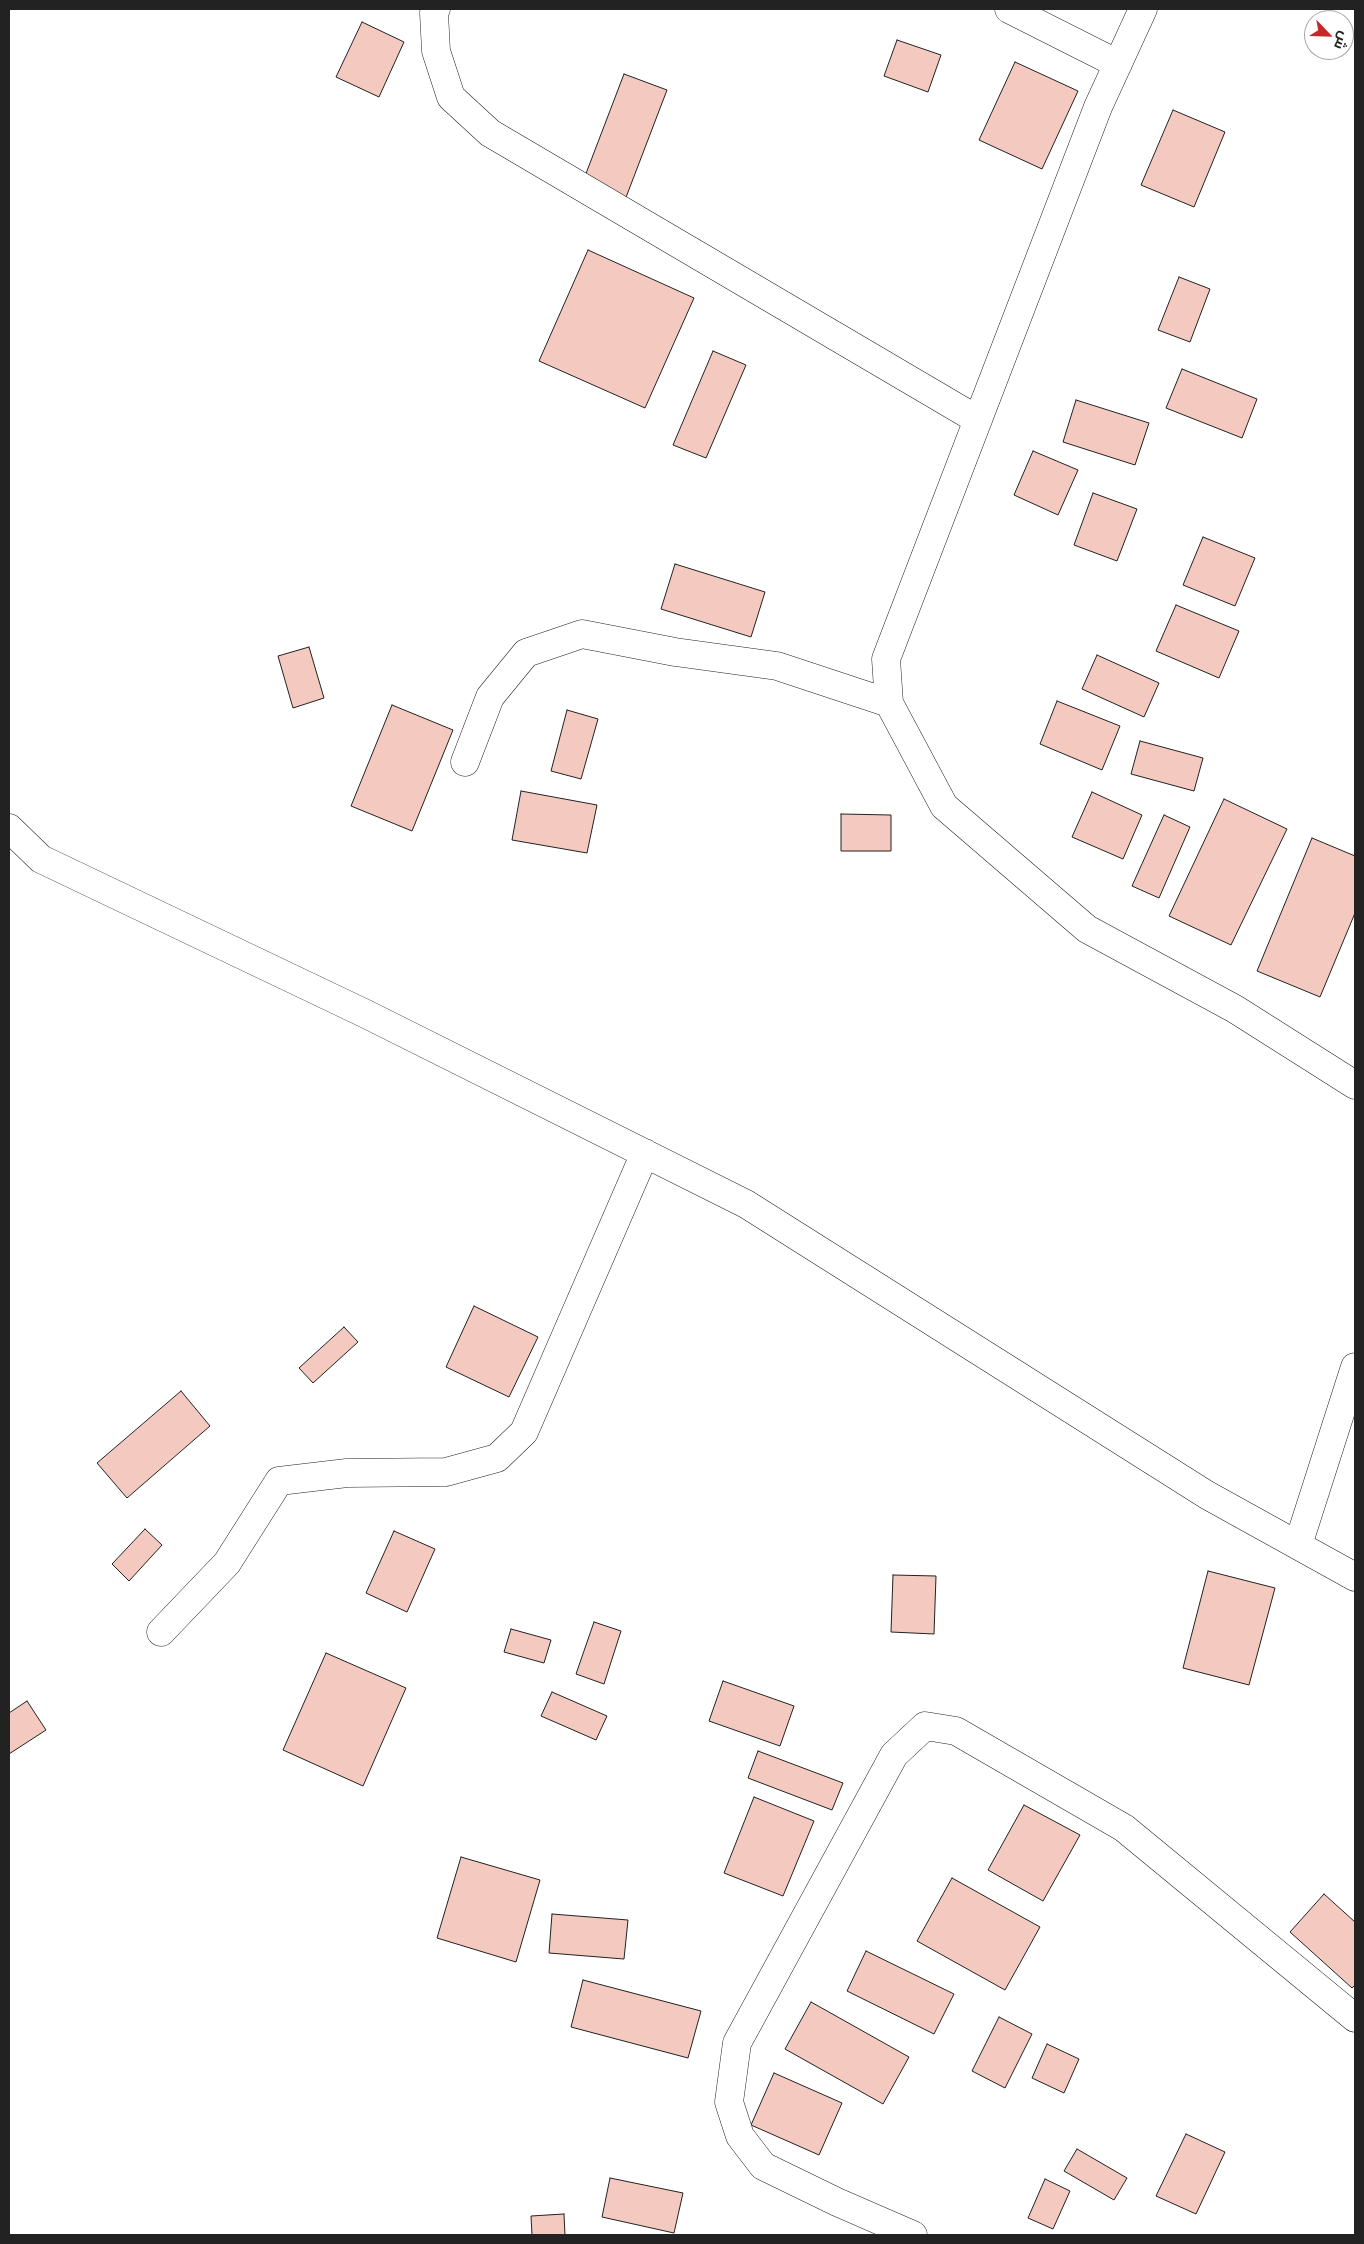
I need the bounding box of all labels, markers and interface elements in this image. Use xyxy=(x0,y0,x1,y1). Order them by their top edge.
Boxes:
north arrow xyxy=(1304,10,1354,60)
text: ش xyxy=(1331,29,1353,52)

